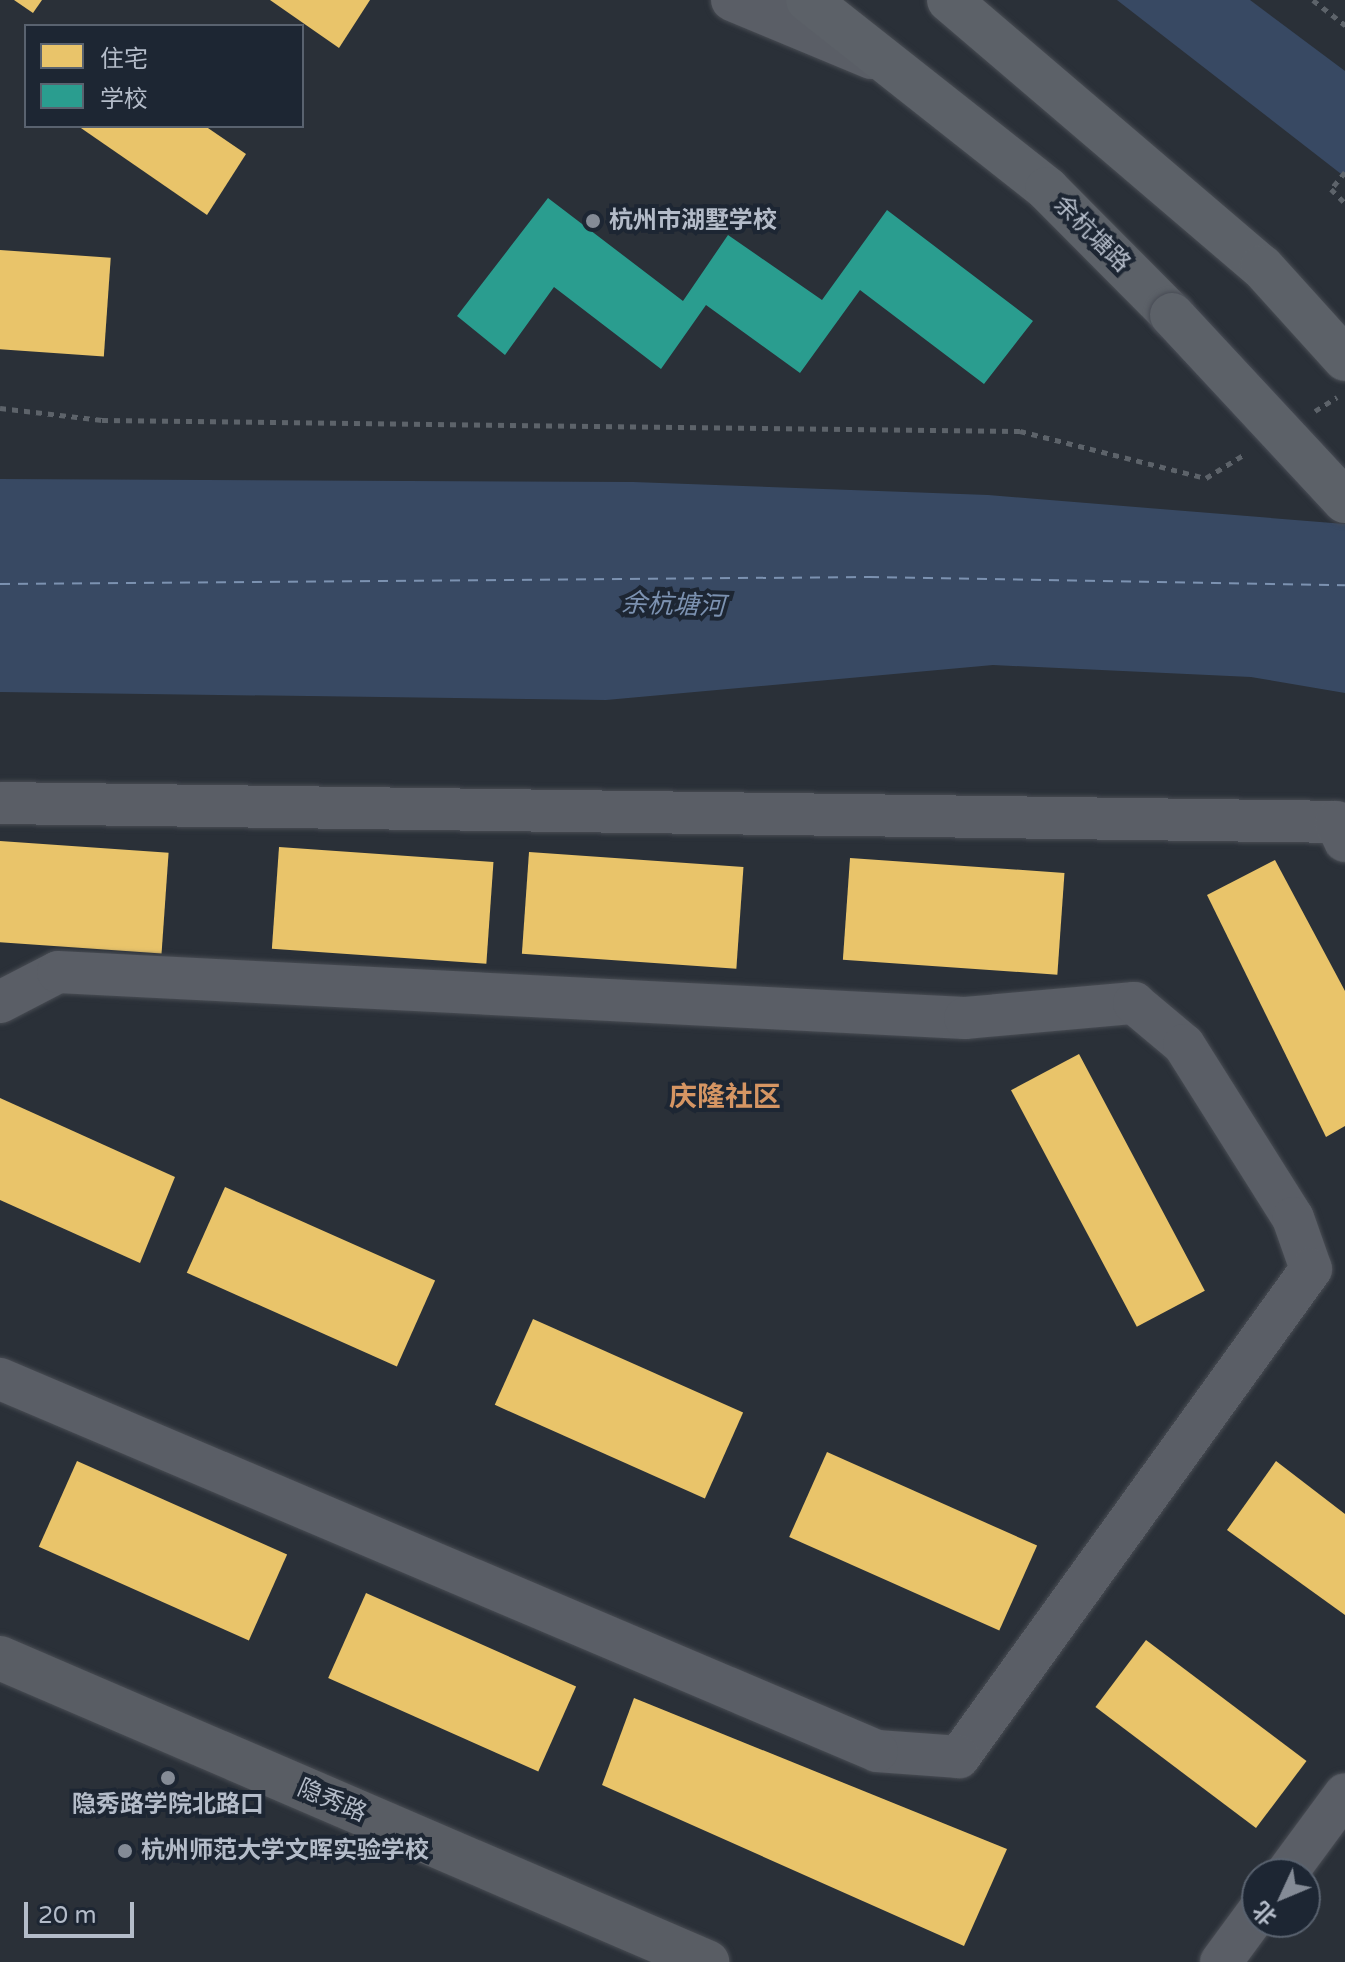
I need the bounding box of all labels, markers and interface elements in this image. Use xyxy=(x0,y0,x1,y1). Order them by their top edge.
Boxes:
legend xyxy=(24,24,304,128)
text: 住宅 xyxy=(100,45,148,74)
text: 学校 xyxy=(100,85,148,114)
street label: 余杭塘路 xyxy=(1048,190,1136,278)
place label: 杭州市湖墅学校 xyxy=(609,207,777,235)
marker: 杭州市湖墅学校 xyxy=(584,212,602,230)
water label: 余杭塘河 xyxy=(620,588,726,622)
district label: 庆隆社区 xyxy=(669,1080,781,1114)
marker: 隐秀路学院北路口 xyxy=(159,1769,177,1787)
street label: 隐秀路 xyxy=(293,1774,371,1828)
place label: 隐秀路学院北路口 xyxy=(72,1791,264,1819)
place label: 杭州师范大学文晖实验学校 xyxy=(141,1837,429,1865)
marker: 杭州师范大学文晖实验学校 xyxy=(116,1842,134,1860)
north arrow xyxy=(1241,1858,1321,1938)
scale bar xyxy=(28,1886,138,1936)
text: 北 xyxy=(1248,1896,1282,1930)
text: 20 m xyxy=(38,1901,96,1930)

